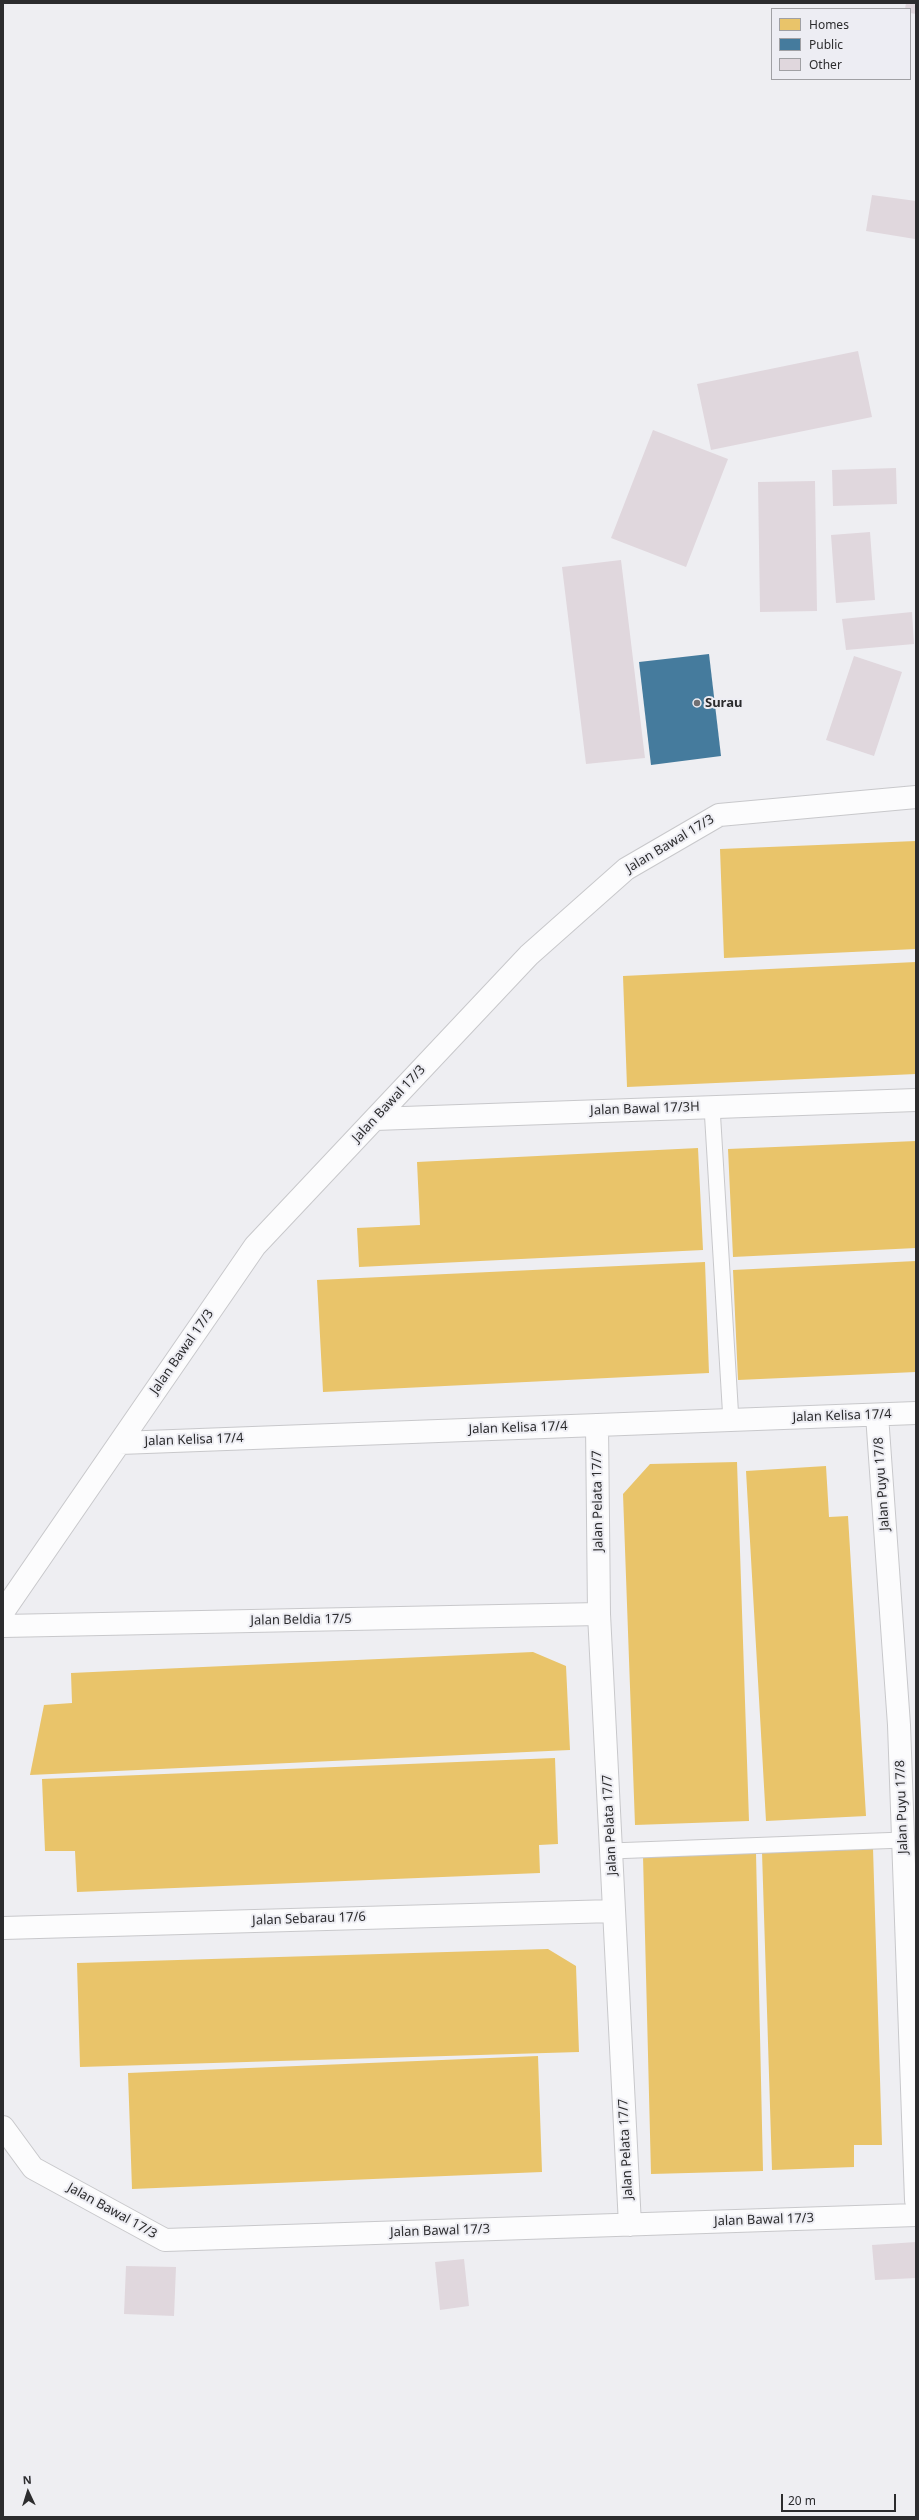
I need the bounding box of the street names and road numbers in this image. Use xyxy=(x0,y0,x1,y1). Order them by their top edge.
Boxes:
street label: Jalan Bawal 17/3 xyxy=(623,812,717,876)
street label: Jalan Bawal 17/3 xyxy=(349,1062,429,1146)
street label: Jalan Bawal 17/3H xyxy=(590,1099,700,1119)
street label: Jalan Bawal 17/3 xyxy=(147,1307,217,1397)
street label: Jalan Kelisa 17/4 xyxy=(792,1406,892,1426)
street label: Jalan Kelisa 17/4 xyxy=(468,1418,568,1438)
street label: Jalan Kelisa 17/4 xyxy=(144,1430,244,1450)
street label: Jalan Puyu 17/8 xyxy=(871,1437,893,1531)
street label: Jalan Pelata 17/7 xyxy=(589,1450,607,1552)
street label: Jalan Beldia 17/5 xyxy=(250,1611,352,1629)
street label: Jalan Puyu 17/8 xyxy=(893,1760,911,1854)
street label: Jalan Pelata 17/7 xyxy=(600,1774,620,1876)
street label: Jalan Sebarau 17/6 xyxy=(252,1909,366,1929)
street label: Jalan Pelata 17/7 xyxy=(616,2098,636,2200)
street label: Jalan Bawal 17/3 xyxy=(64,2180,160,2242)
street label: Jalan Bawal 17/3 xyxy=(714,2210,814,2230)
street label: Jalan Bawal 17/3 xyxy=(390,2221,490,2241)

